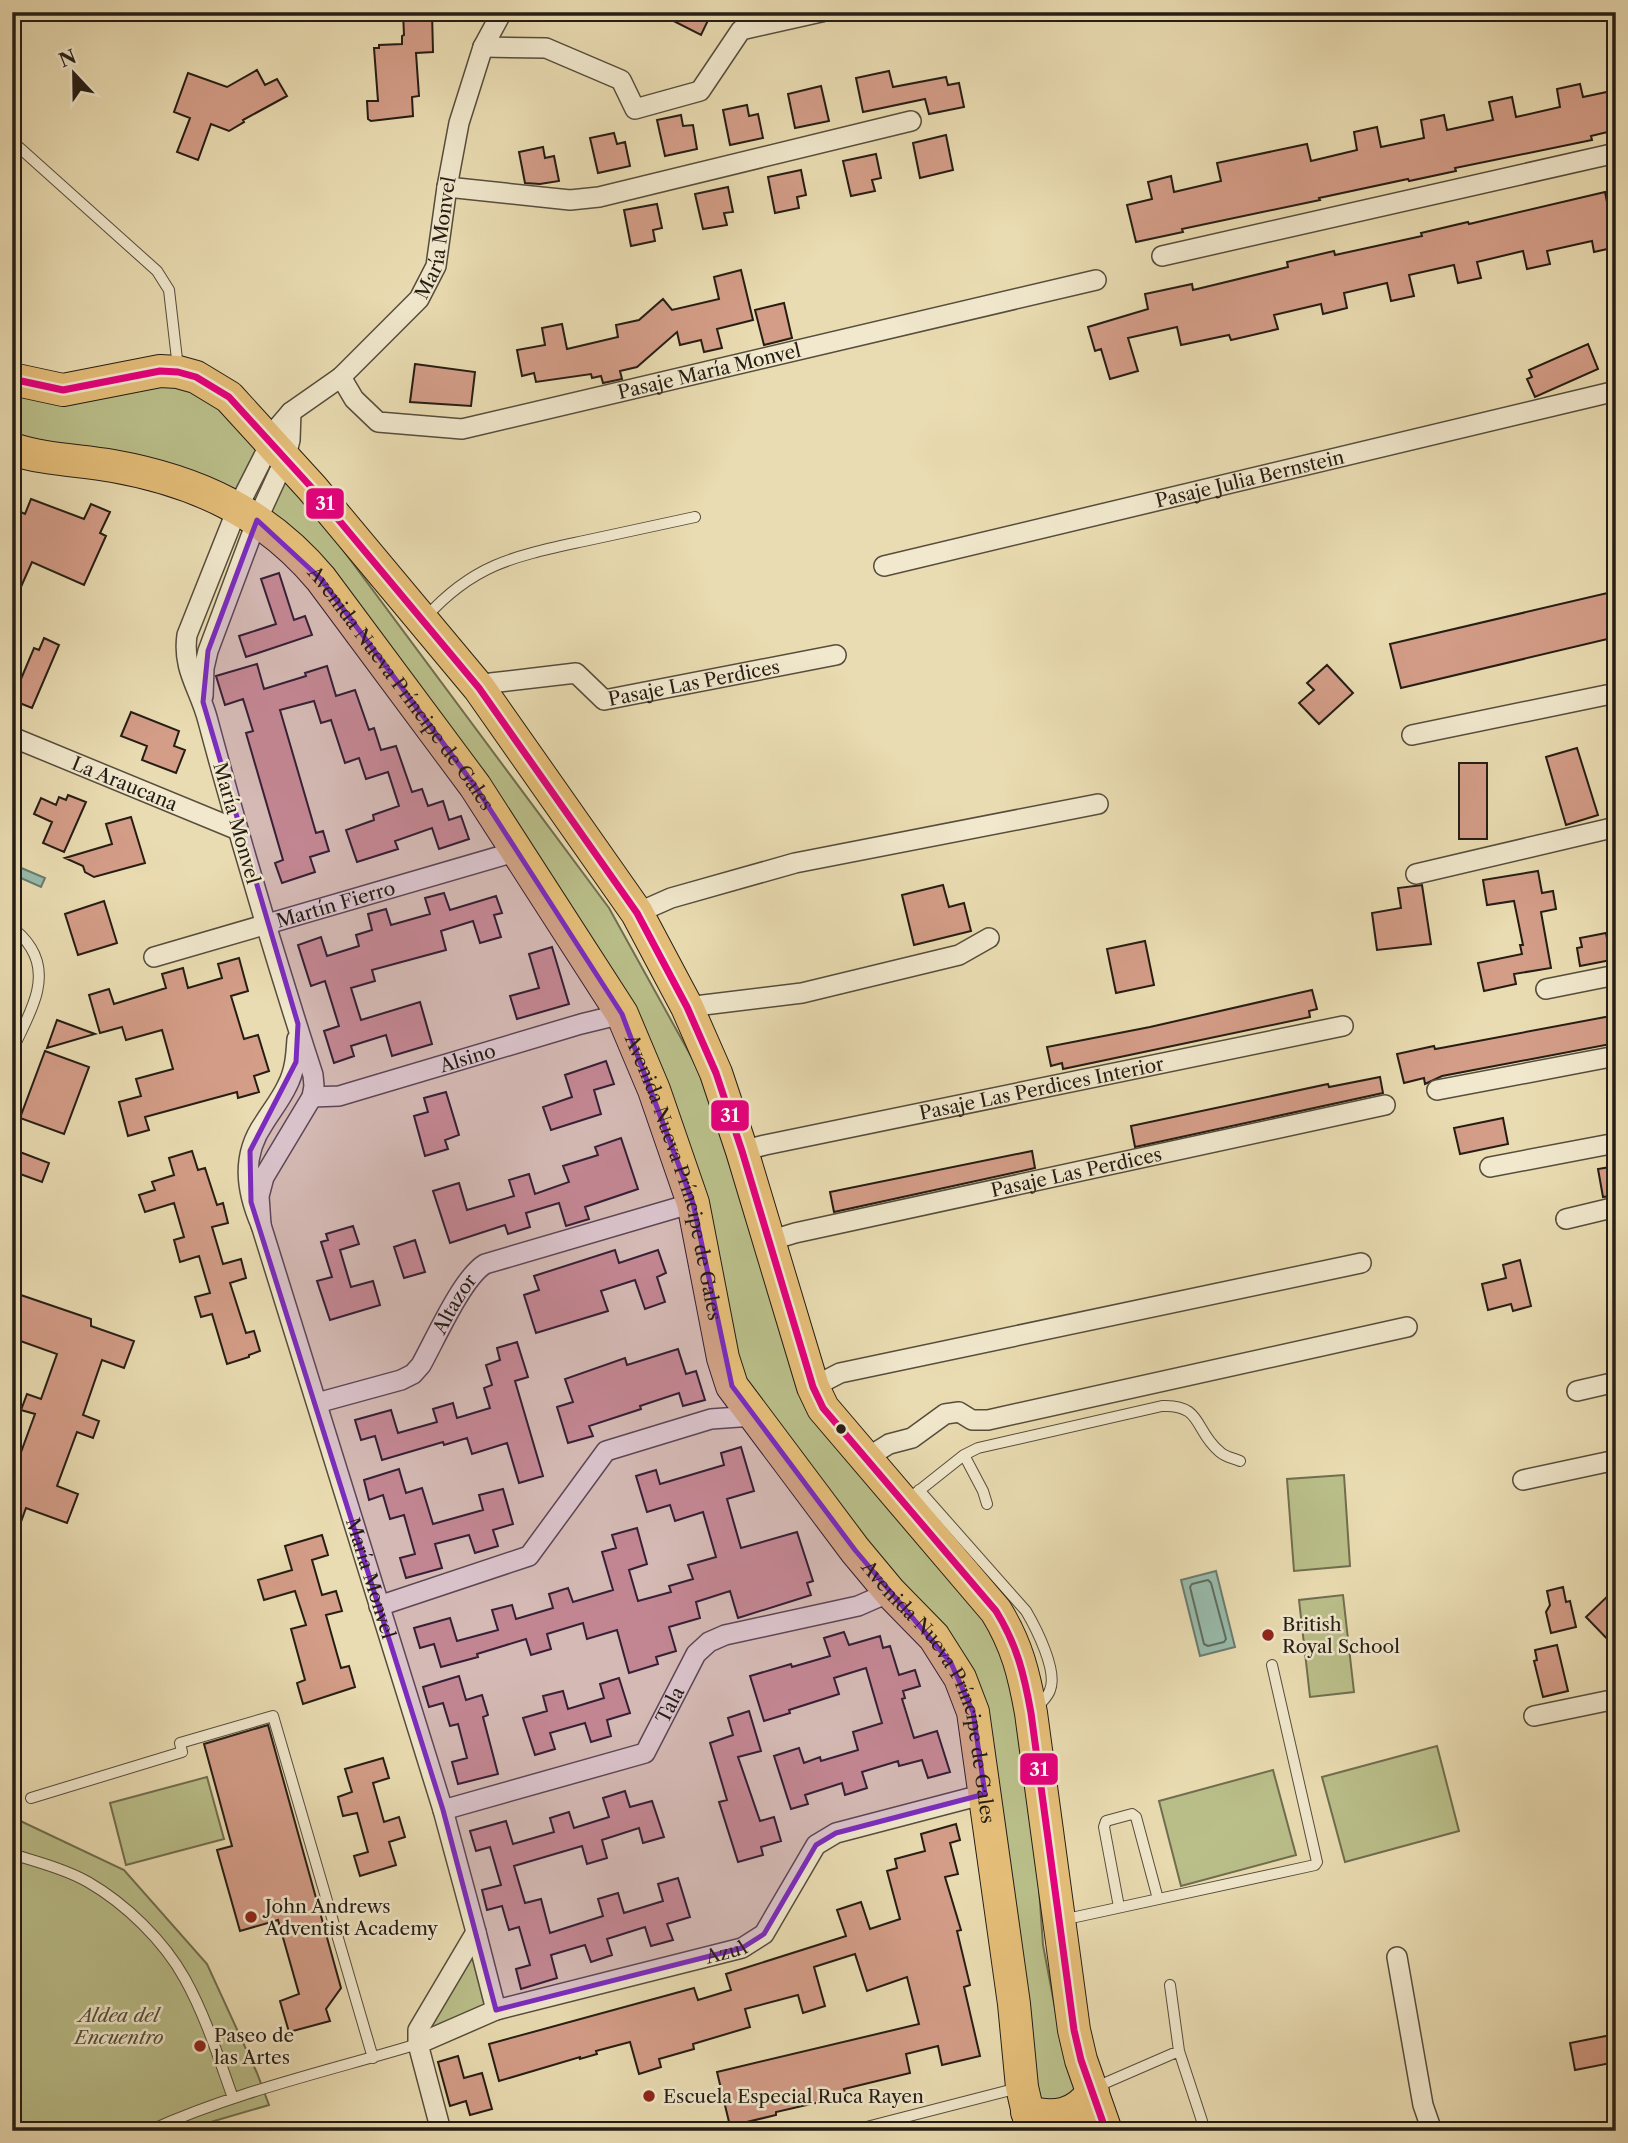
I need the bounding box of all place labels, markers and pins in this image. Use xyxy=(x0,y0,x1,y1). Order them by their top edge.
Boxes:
unlabelled marker xyxy=(834,1422,848,1436)
place label: British Royal School xyxy=(1282,1613,1400,1658)
marker: British Royal School xyxy=(1260,1627,1276,1643)
place label: John Andrews Adventist Academy xyxy=(262,1895,438,1940)
marker: John Andrews Adventist Academy xyxy=(243,1909,259,1925)
place label: Paseo de las Artes xyxy=(214,2024,294,2069)
marker: Paseo de las Artes xyxy=(192,2038,208,2054)
place label: Escuela Especial Ruca Rayen xyxy=(663,2085,924,2108)
marker: Escuela Especial Ruca Rayen xyxy=(641,2088,657,2104)

